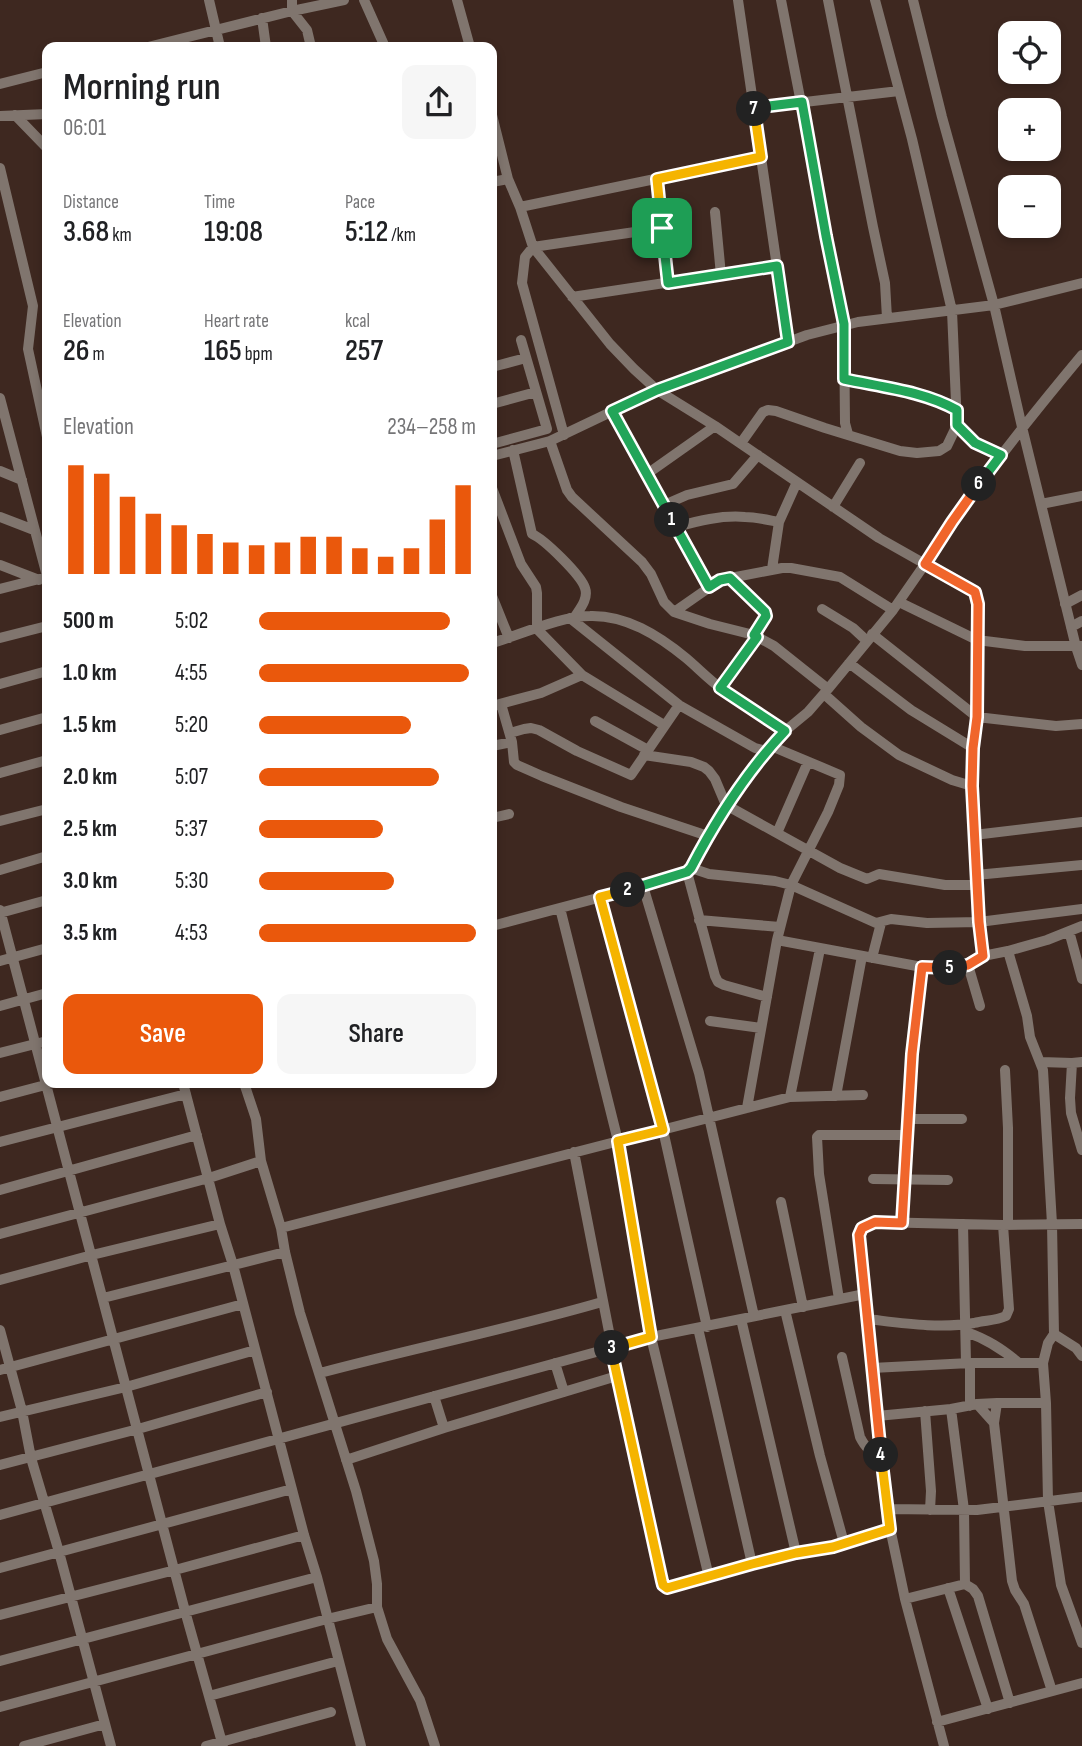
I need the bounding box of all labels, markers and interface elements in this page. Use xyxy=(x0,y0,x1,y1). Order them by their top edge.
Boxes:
map controls xyxy=(998,21,1061,238)
button: locate xyxy=(998,21,1061,84)
text: Morning run xyxy=(63,65,221,110)
button: share xyxy=(402,65,476,139)
pin: 7 xyxy=(736,92,772,126)
text: 7 xyxy=(749,97,758,120)
button: + xyxy=(998,98,1061,161)
text: 06:01 xyxy=(63,114,106,142)
button: − xyxy=(998,175,1061,238)
text: Distance xyxy=(63,191,119,214)
text: Time xyxy=(204,191,235,214)
text: Pace xyxy=(345,191,375,214)
pin xyxy=(632,198,692,258)
icon: arrive xyxy=(643,209,681,247)
text: 3.68 xyxy=(63,214,109,250)
text: 19:08 xyxy=(204,214,263,250)
text: 5:12 xyxy=(345,214,388,250)
text: km xyxy=(109,224,132,247)
text: /km xyxy=(388,224,416,247)
text: Elevation xyxy=(63,310,122,333)
text: Heart rate xyxy=(204,310,269,333)
text: kcal xyxy=(345,310,370,333)
text: 26 xyxy=(63,333,90,369)
text: 165 xyxy=(204,333,242,369)
text: 257 xyxy=(345,333,383,369)
text: m xyxy=(90,343,105,366)
text: bpm xyxy=(242,343,273,366)
text: Elevation xyxy=(63,413,134,441)
text: 234–258 m xyxy=(387,413,476,441)
pin: 6 xyxy=(962,466,996,502)
text: 6 xyxy=(974,472,983,495)
pin: 1 xyxy=(654,503,690,538)
text: 1 xyxy=(668,508,675,531)
text: 500 m xyxy=(63,607,114,635)
text: 5:02 xyxy=(175,607,208,635)
text: 1.0 km xyxy=(63,659,117,687)
text: 4:55 xyxy=(175,659,207,687)
text: 1.5 km xyxy=(63,711,116,739)
text: 5:20 xyxy=(175,711,208,739)
text: 2.0 km xyxy=(63,763,117,791)
text: 5:07 xyxy=(175,763,208,791)
text: 2.5 km xyxy=(63,815,117,843)
text: 5:37 xyxy=(175,815,207,843)
text: 3.0 km xyxy=(63,867,118,895)
text: 5:30 xyxy=(175,867,208,895)
pin: 2 xyxy=(610,872,646,908)
text: 2 xyxy=(623,878,632,901)
text: 3.5 km xyxy=(63,919,117,947)
text: 4:53 xyxy=(175,919,208,947)
pin: 5 xyxy=(932,950,968,986)
text: 5 xyxy=(945,956,954,979)
button: Save xyxy=(63,994,263,1074)
button: Share xyxy=(277,994,476,1074)
pin: 3 xyxy=(594,1330,630,1366)
text: 3 xyxy=(607,1336,616,1359)
pin: 4 xyxy=(864,1438,898,1472)
text: 4 xyxy=(876,1443,885,1466)

